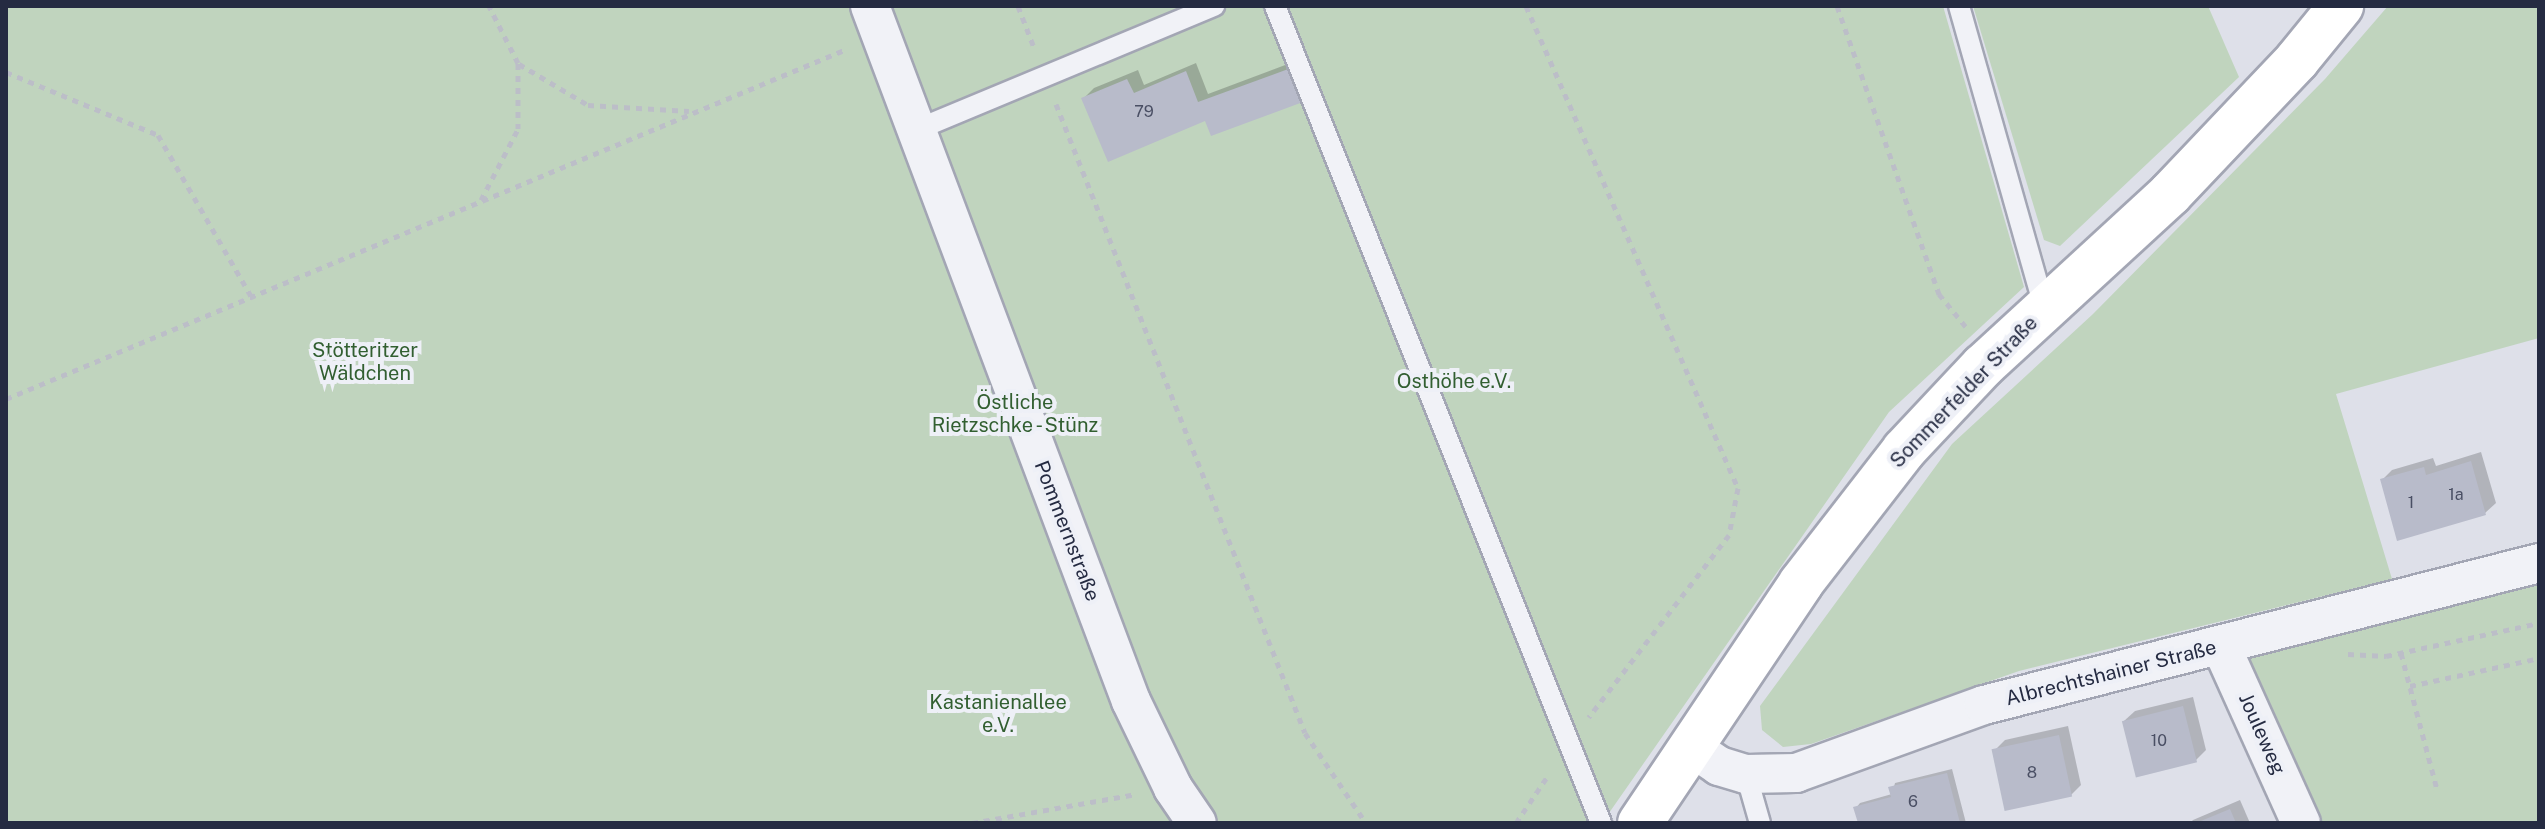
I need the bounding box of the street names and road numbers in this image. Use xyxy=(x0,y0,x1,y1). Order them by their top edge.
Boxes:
street label: Sommerfelder Straße xyxy=(1885,311,2043,473)
street label: Pommernstraße xyxy=(1029,457,1105,605)
street label: Albrechtshainer Straße xyxy=(2003,635,2219,711)
street label: Jouleweg xyxy=(2233,690,2291,778)

